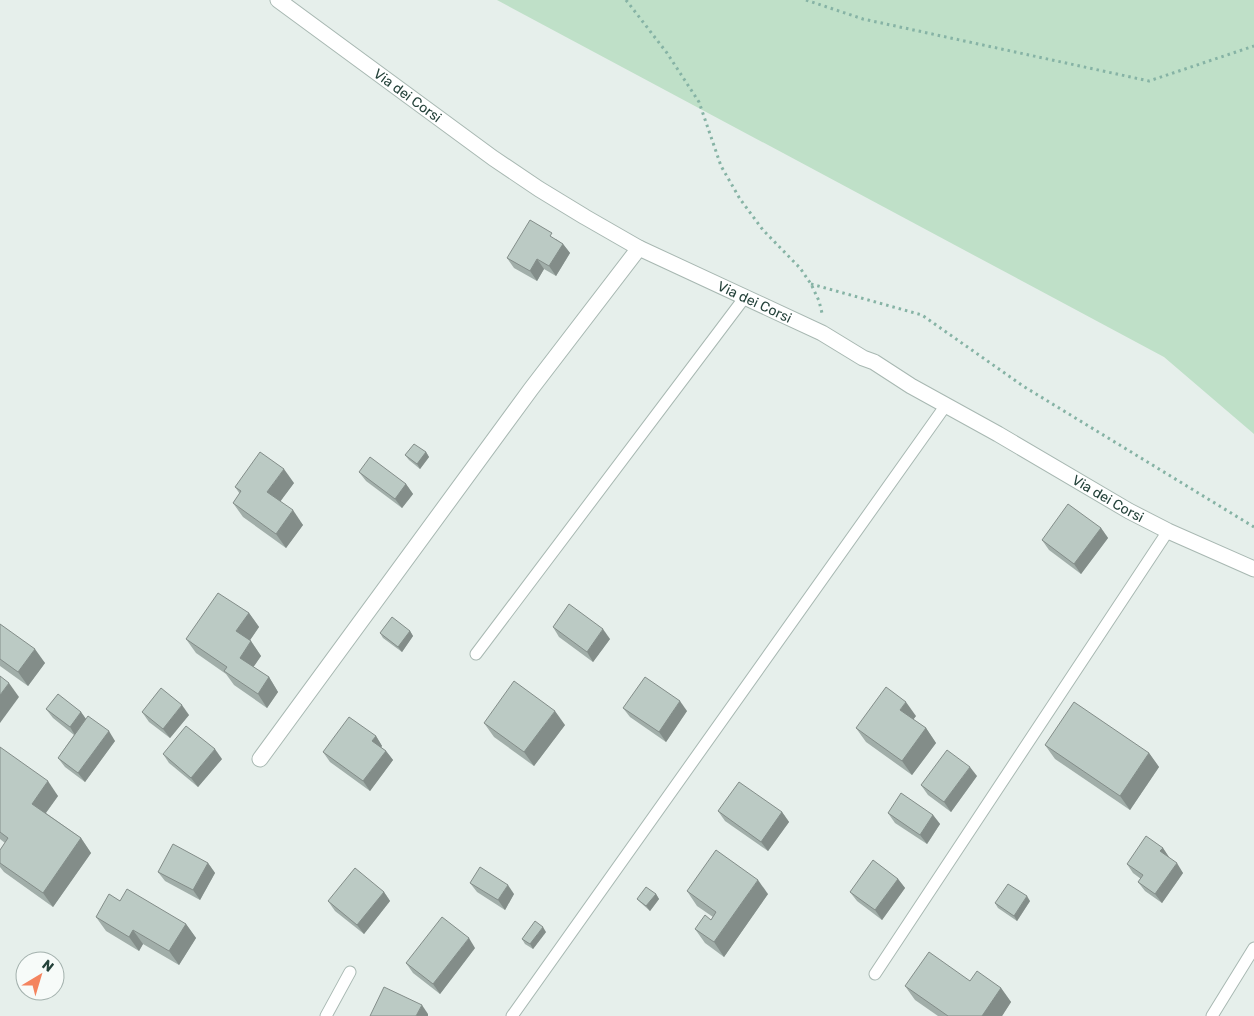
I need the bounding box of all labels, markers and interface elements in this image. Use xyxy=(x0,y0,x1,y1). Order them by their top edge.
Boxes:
street label: Via dei Corsi xyxy=(370,65,445,126)
street label: Via dei Corsi xyxy=(715,277,795,326)
street label: Via dei Corsi xyxy=(1069,471,1147,526)
north arrow xyxy=(15,951,65,1001)
text: N xyxy=(38,956,57,976)

